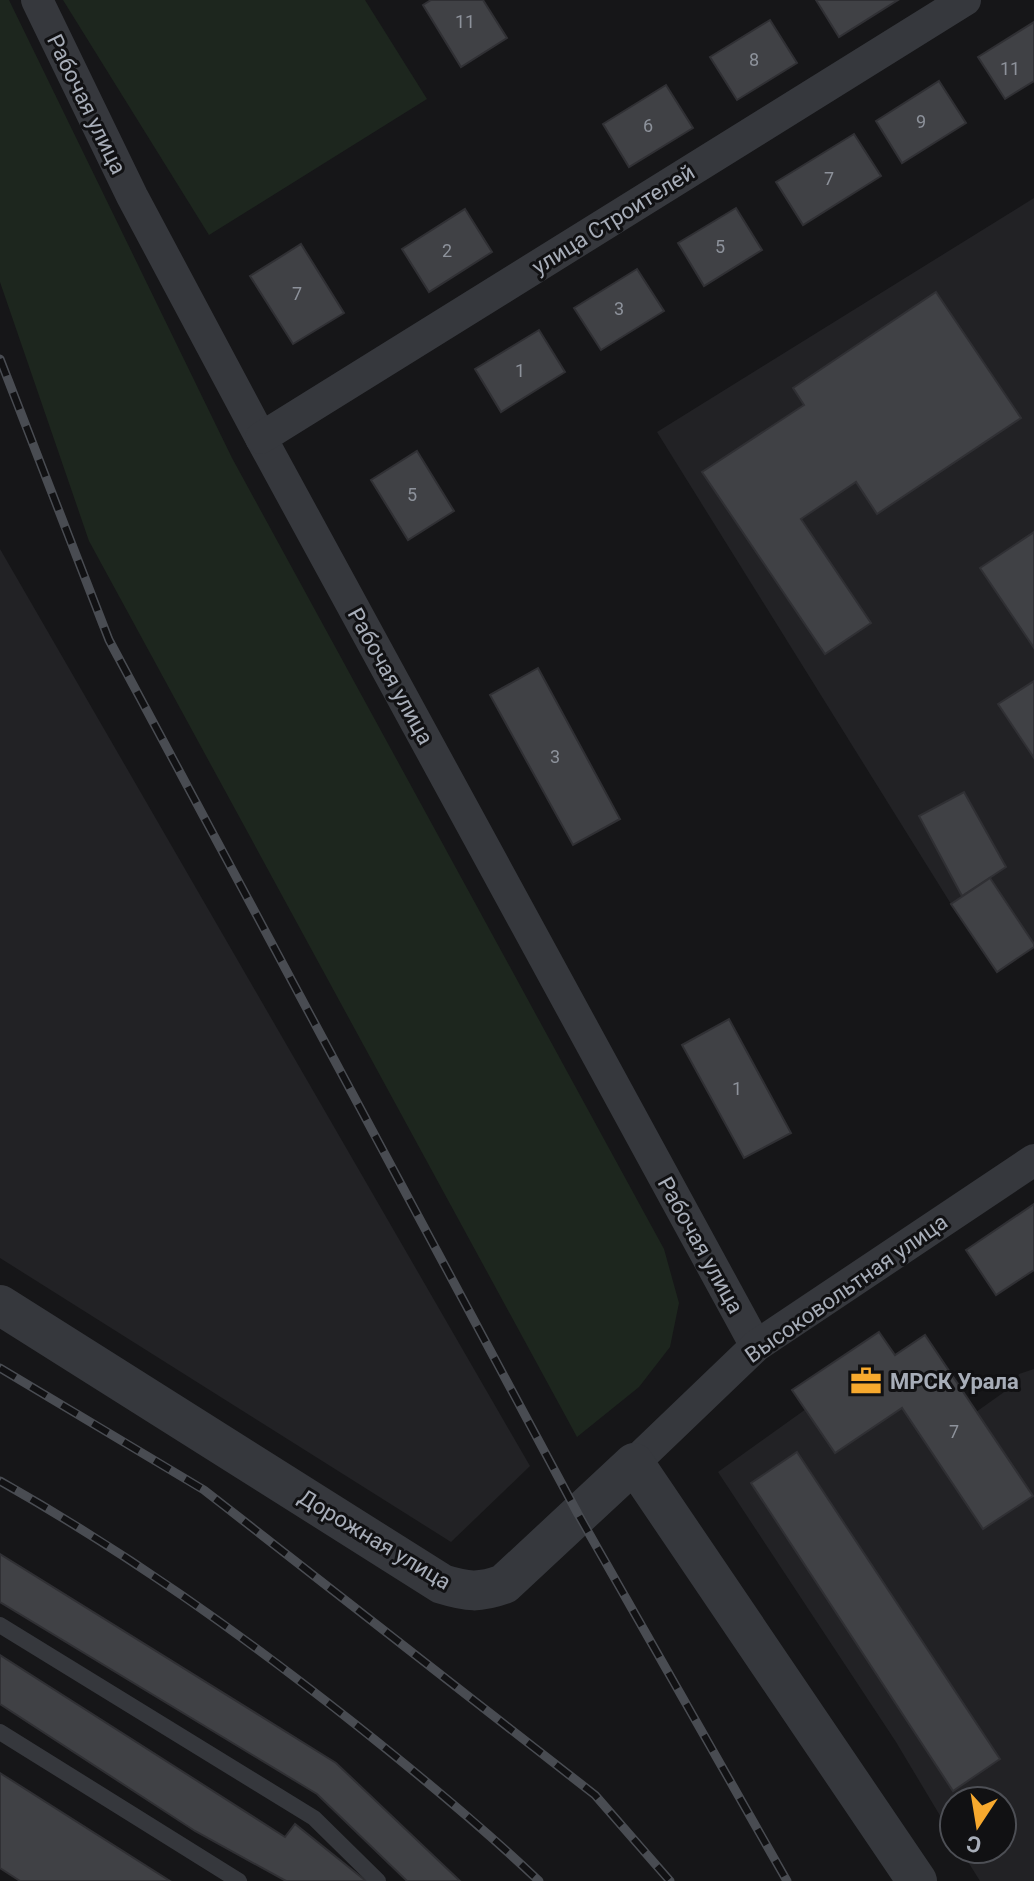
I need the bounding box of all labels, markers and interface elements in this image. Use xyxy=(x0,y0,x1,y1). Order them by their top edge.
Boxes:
house number: 11 xyxy=(455,11,475,32)
street label: Рабочая улица xyxy=(42,30,131,178)
house number: 8 xyxy=(749,49,759,70)
house number: 11 xyxy=(1000,58,1020,79)
house number: 9 xyxy=(916,111,926,132)
house number: 6 xyxy=(643,115,653,136)
street label: улица Строителей xyxy=(527,159,699,280)
house number: 7 xyxy=(824,168,834,189)
house number: 5 xyxy=(715,236,725,257)
house number: 2 xyxy=(442,240,452,261)
house number: 7 xyxy=(292,283,302,304)
house number: 3 xyxy=(614,298,624,319)
house number: 1 xyxy=(515,360,525,381)
house number: 5 xyxy=(407,484,417,505)
street label: Рабочая улица xyxy=(343,604,438,749)
house number: 3 xyxy=(550,746,560,767)
house number: 1 xyxy=(732,1078,742,1099)
street label: Рабочая улица xyxy=(653,1173,748,1318)
street label: Высоковольтная улица xyxy=(740,1209,952,1368)
office icon: МРСК Урала xyxy=(849,1364,883,1398)
place label: МРСК Урала xyxy=(890,1369,1019,1394)
house number: 7 xyxy=(949,1421,959,1442)
street label: Дорожная улица xyxy=(294,1484,455,1595)
north arrow xyxy=(938,1785,1018,1865)
text: С xyxy=(964,1830,984,1858)

